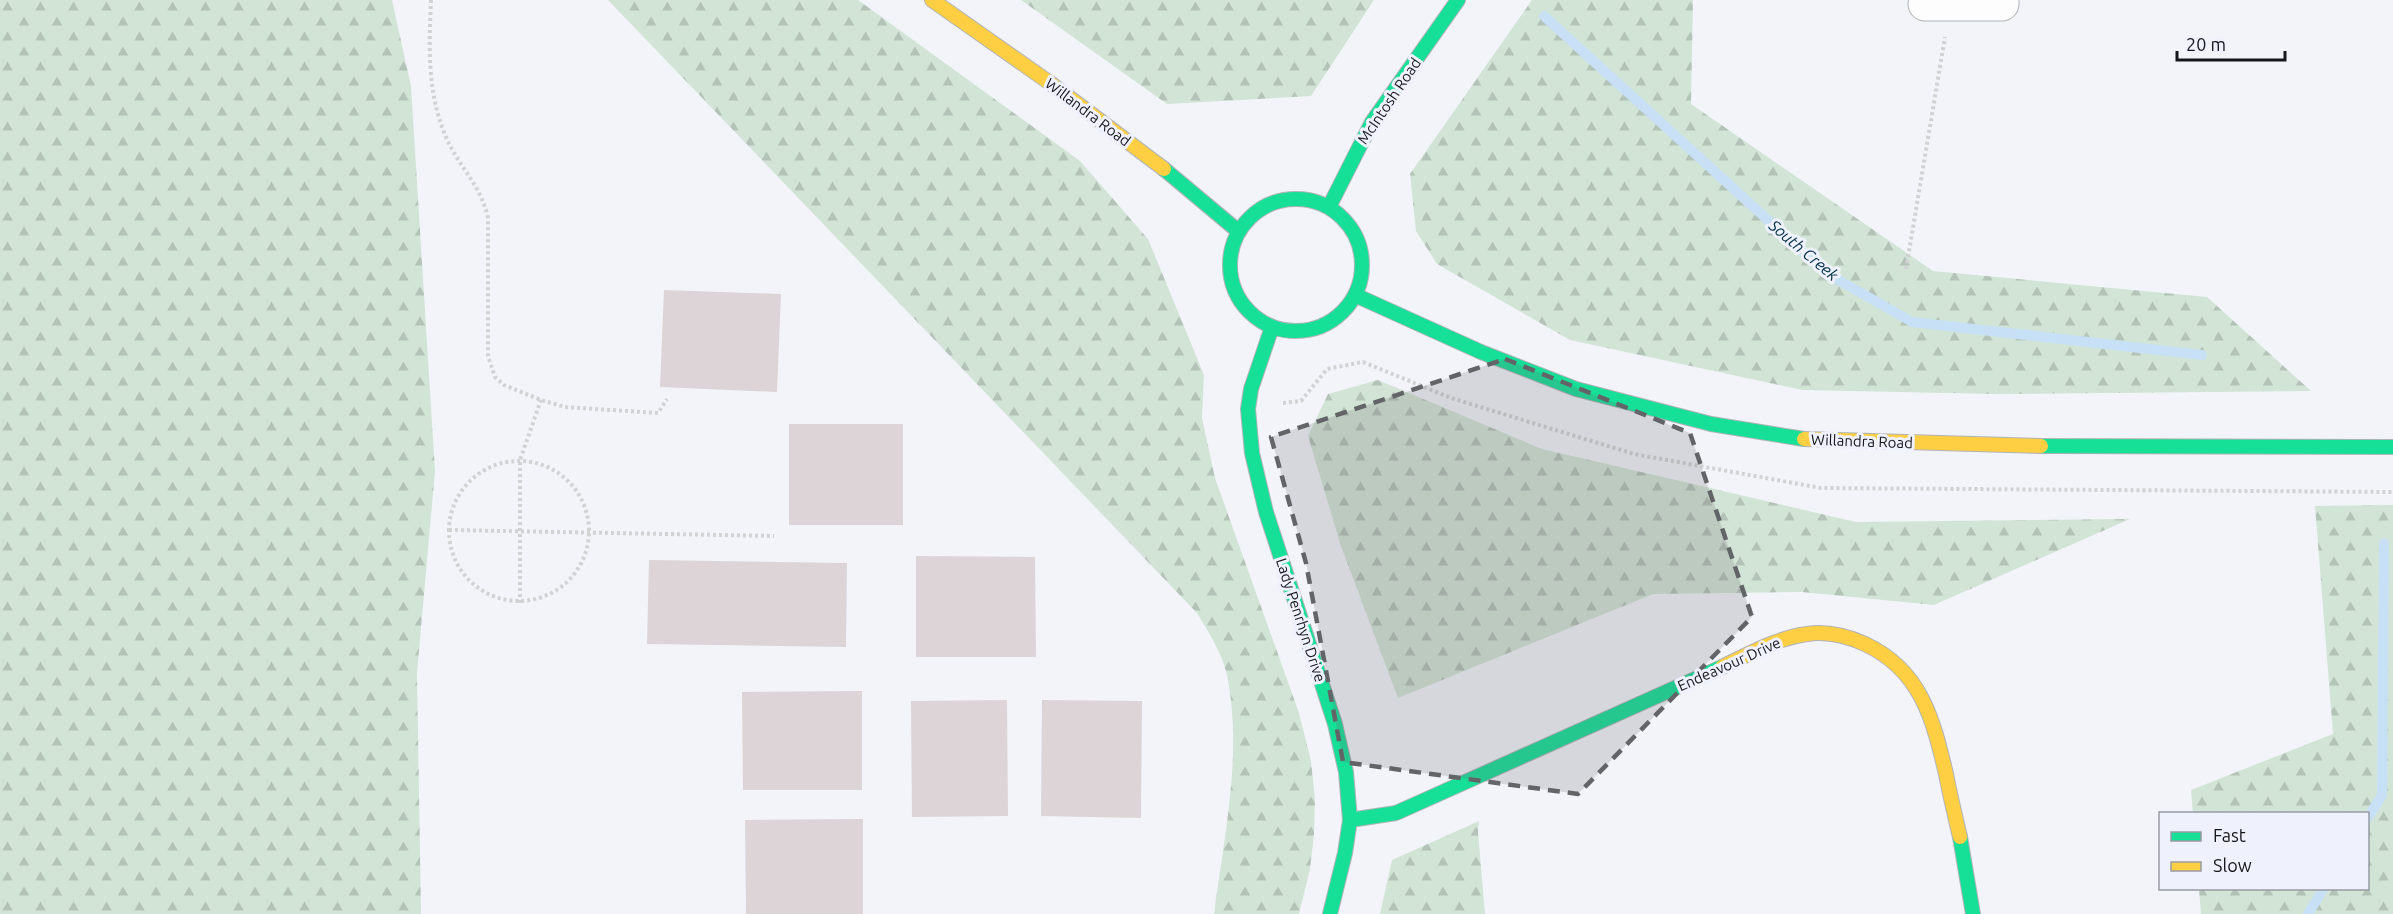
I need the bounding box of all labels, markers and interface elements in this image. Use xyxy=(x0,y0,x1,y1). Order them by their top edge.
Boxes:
scale bar xyxy=(2177,24,2285,62)
text: 20 m xyxy=(2186,34,2226,54)
street label: McIntosh Road xyxy=(1354,55,1424,147)
street label: Willandra Road xyxy=(1042,74,1134,150)
water label: South Creek xyxy=(1765,215,1843,285)
street label: Willandra Road xyxy=(1811,431,1913,451)
street label: Lady Penrhyn Drive xyxy=(1273,556,1329,684)
street label: Endeavour Drive xyxy=(1675,634,1783,694)
legend xyxy=(2159,812,2369,890)
text: Fast xyxy=(2213,825,2246,845)
text: Slow xyxy=(2213,855,2252,875)

